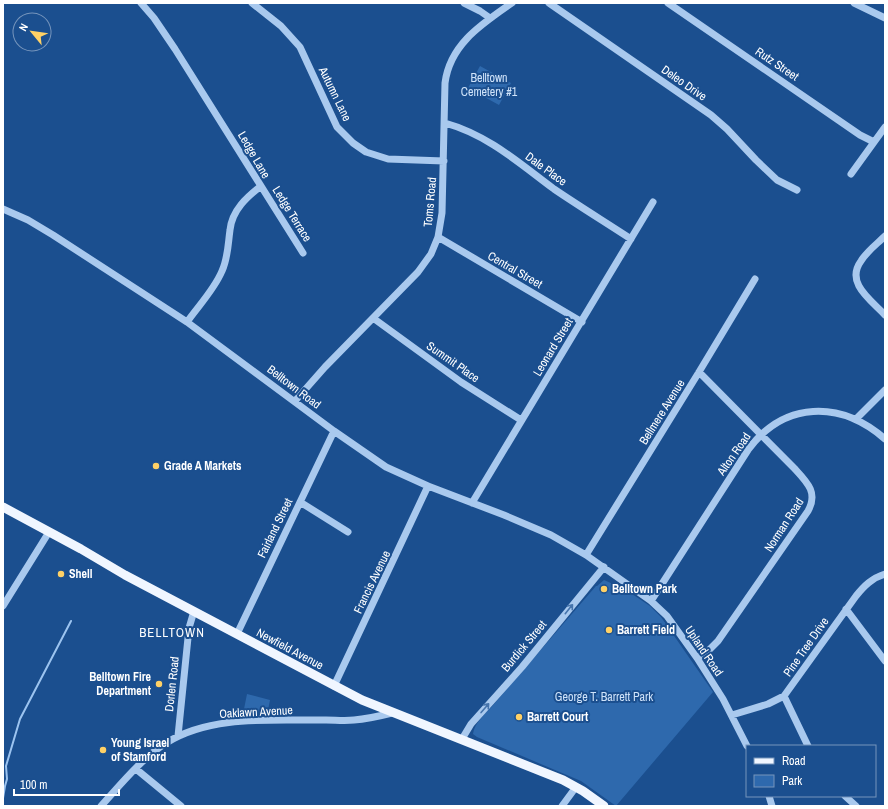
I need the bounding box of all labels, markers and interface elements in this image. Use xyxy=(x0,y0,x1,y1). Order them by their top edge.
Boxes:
north arrow xyxy=(12,12,52,52)
text: N xyxy=(16,21,31,33)
street label: Rutz Street xyxy=(752,44,802,85)
street label: Deleo Drive xyxy=(658,62,710,104)
street label: Autumn Lane xyxy=(315,63,355,124)
park label: Belltown Cemetery #1 xyxy=(461,70,518,100)
street label: Ledge Lane xyxy=(234,128,274,182)
street label: Dale Place xyxy=(522,149,570,189)
street label: Toms Road xyxy=(420,177,440,227)
street label: Ledge Terrace xyxy=(269,183,315,245)
street label: Central Street xyxy=(485,248,546,292)
street label: Leonard Street xyxy=(529,315,577,379)
street label: Summit Place xyxy=(423,338,483,386)
street label: Belltown Road xyxy=(264,362,324,412)
street label: Bellmere Avenue xyxy=(636,376,688,448)
street label: Alton Road xyxy=(713,429,755,479)
place label: Grade A Markets xyxy=(164,458,242,474)
marker: Grade A Markets xyxy=(151,461,161,471)
street label: Fairland Street xyxy=(254,495,296,561)
street label: Norman Road xyxy=(761,495,807,555)
street label: Francis Avenue xyxy=(350,548,394,616)
place label: Shell xyxy=(69,566,93,582)
marker: Shell xyxy=(56,569,66,579)
place label: Belltown Park xyxy=(612,581,678,597)
marker: Belltown Park xyxy=(599,584,609,594)
one-way arrow xyxy=(565,603,574,614)
street label: Pine Tree Drive xyxy=(780,614,832,680)
street label: Burdick Street xyxy=(498,617,550,675)
place label: Barrett Field xyxy=(617,622,675,638)
street label: Upland Road xyxy=(681,623,727,679)
district label: BELLTOWN xyxy=(139,624,205,641)
street label: Newfield Avenue xyxy=(254,625,326,673)
marker: Barrett Field xyxy=(604,625,614,635)
street label: Dorlen Road xyxy=(161,656,183,712)
place label: Belltown Fire Department xyxy=(89,669,152,699)
marker: Belltown Fire Department xyxy=(154,679,164,689)
park label: George T. Barrett Park xyxy=(555,689,653,705)
street label: Oaklawn Avenue xyxy=(219,702,293,722)
one-way arrow xyxy=(481,703,490,713)
place label: Barrett Court xyxy=(527,709,589,725)
marker: Barrett Court xyxy=(514,712,524,722)
place label: Young Israel of Stamford xyxy=(111,735,170,765)
marker: Young Israel of Stamford xyxy=(98,745,108,755)
legend xyxy=(746,745,876,797)
text: Road xyxy=(782,753,806,769)
scale bar xyxy=(14,771,119,797)
text: Park xyxy=(782,773,802,789)
text: 100 m xyxy=(20,777,47,793)

